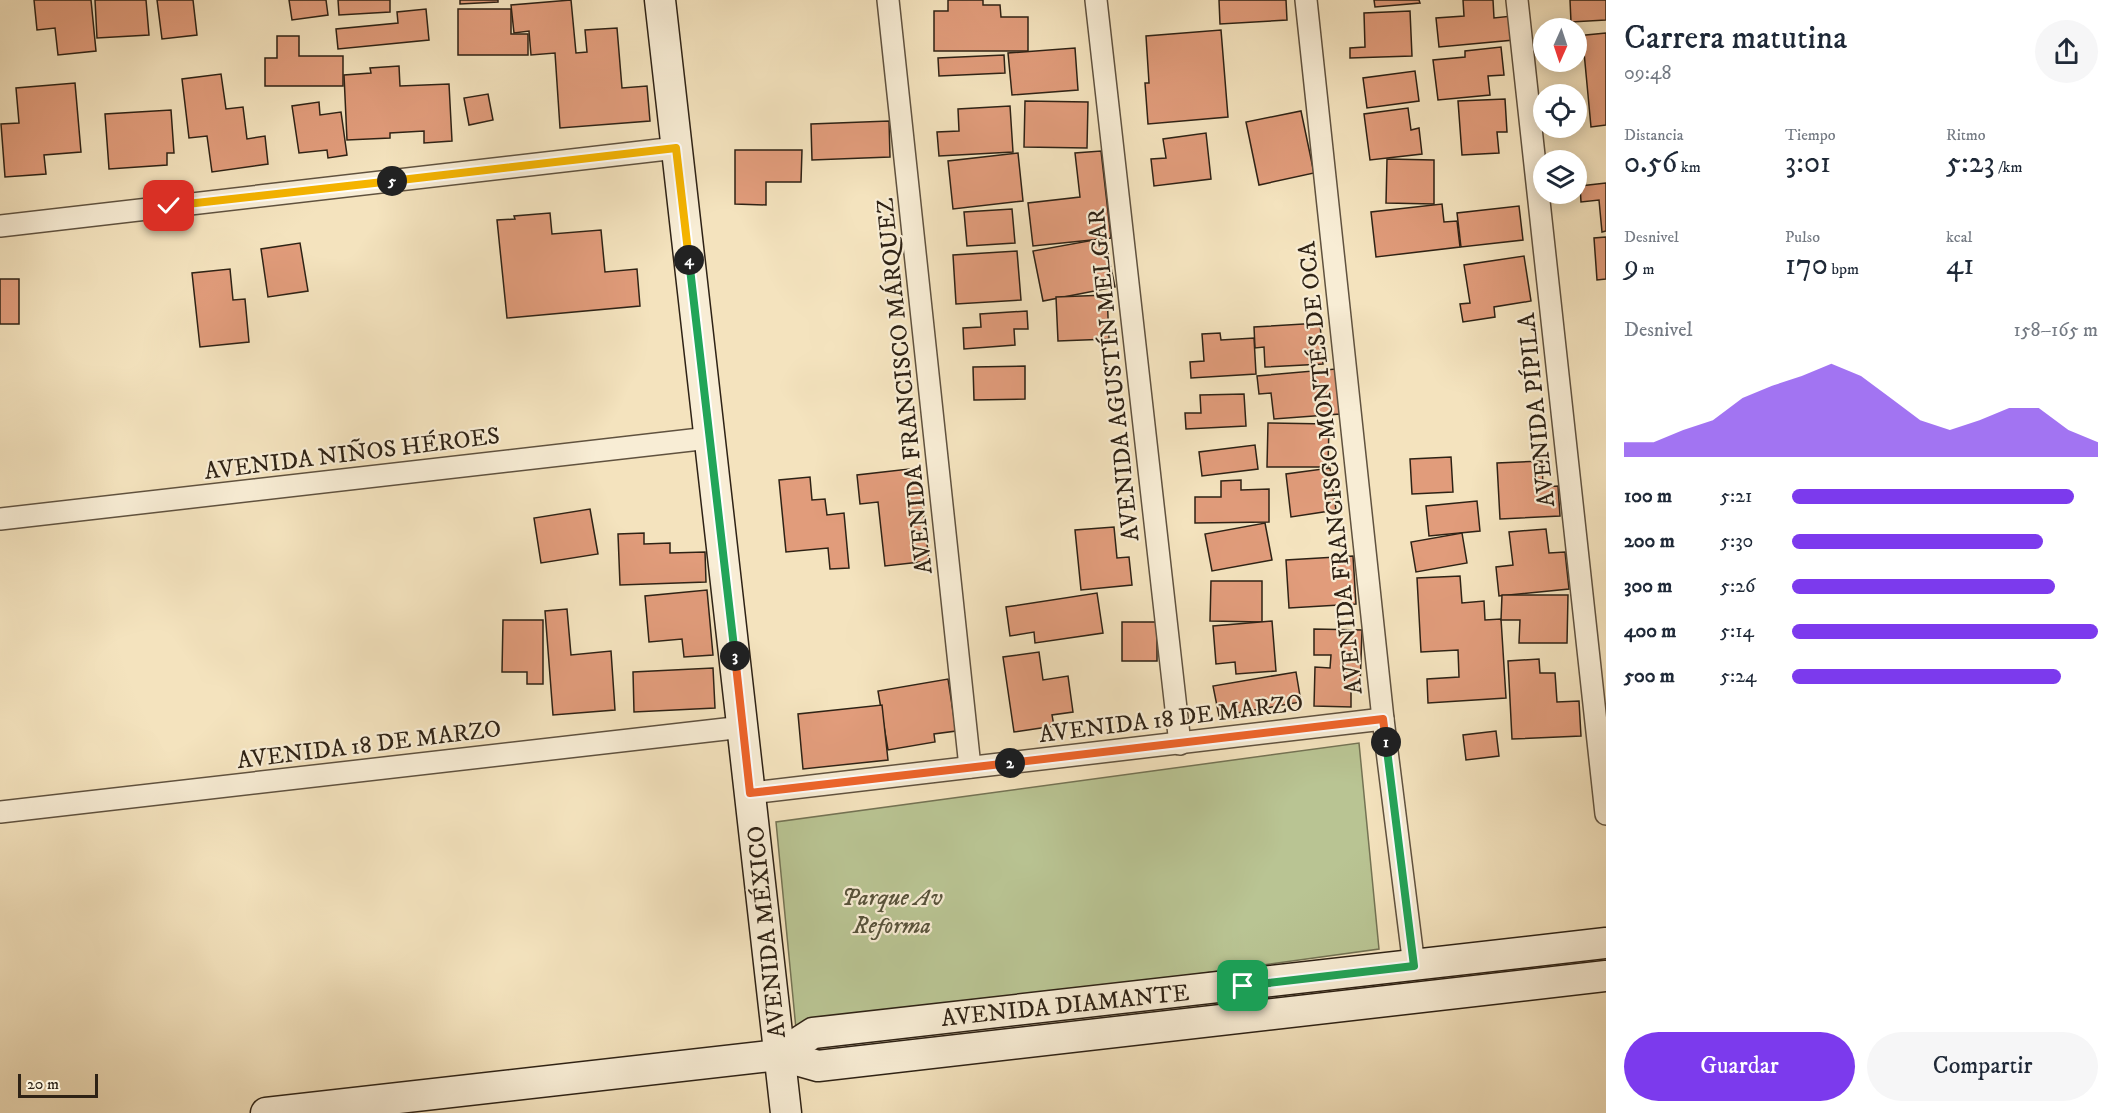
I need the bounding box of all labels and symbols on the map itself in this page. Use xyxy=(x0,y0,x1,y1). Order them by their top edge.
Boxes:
north arrow xyxy=(1533,18,1587,72)
pin: 5 xyxy=(377,166,407,196)
pin xyxy=(143,180,194,231)
street label: AVENIDA FRANCISCO MÁRQUEZ xyxy=(869,196,940,576)
street label: AVENIDA AGUSTÍN MELGAR xyxy=(1081,207,1146,543)
street label: AVENIDA FRANCISCO MONTÉS DE OCA xyxy=(1292,239,1370,696)
pin: 4 xyxy=(674,245,704,275)
street label: AVENIDA PÍPILA xyxy=(1511,311,1562,509)
street label: AVENIDA NIÑOS HÉROES xyxy=(203,420,502,487)
pin: 3 xyxy=(720,641,750,671)
street label: AVENIDA 18 DE MARZO xyxy=(1037,688,1305,750)
street label: AVENIDA 18 DE MARZO xyxy=(235,714,503,776)
pin: 1 xyxy=(1371,727,1401,757)
pin: 2 xyxy=(995,748,1025,778)
street label: AVENIDA MÉXICO xyxy=(741,824,793,1040)
park label: Parque Av Reforma xyxy=(842,883,943,941)
pin xyxy=(1217,960,1268,1011)
street label: AVENIDA DIAMANTE xyxy=(940,978,1191,1034)
scale bar xyxy=(18,1071,98,1098)

